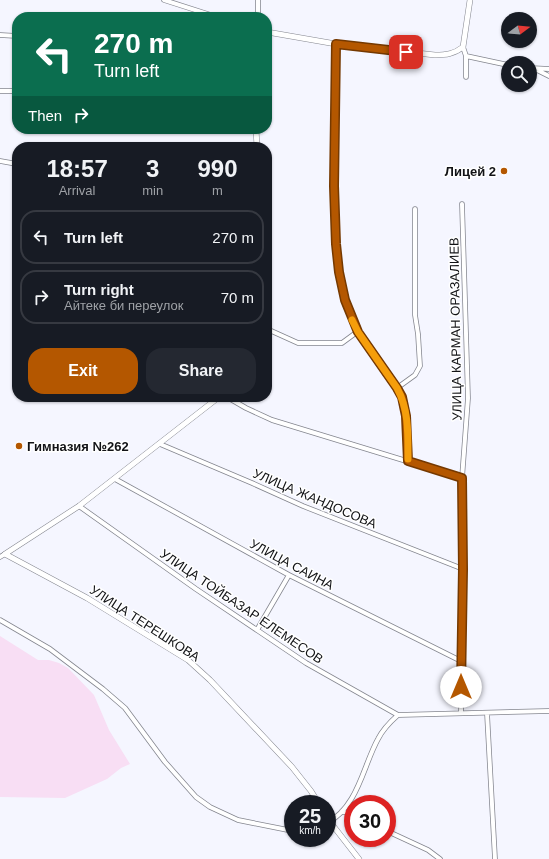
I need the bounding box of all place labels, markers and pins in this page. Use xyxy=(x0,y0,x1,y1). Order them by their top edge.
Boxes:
pin xyxy=(389,35,423,69)
place label: Лицей 2 xyxy=(445,164,496,179)
marker: Лицей 2 xyxy=(499,166,509,176)
place label: Гимназия №262 xyxy=(27,439,129,454)
marker: Гимназия №262 xyxy=(14,441,24,451)

